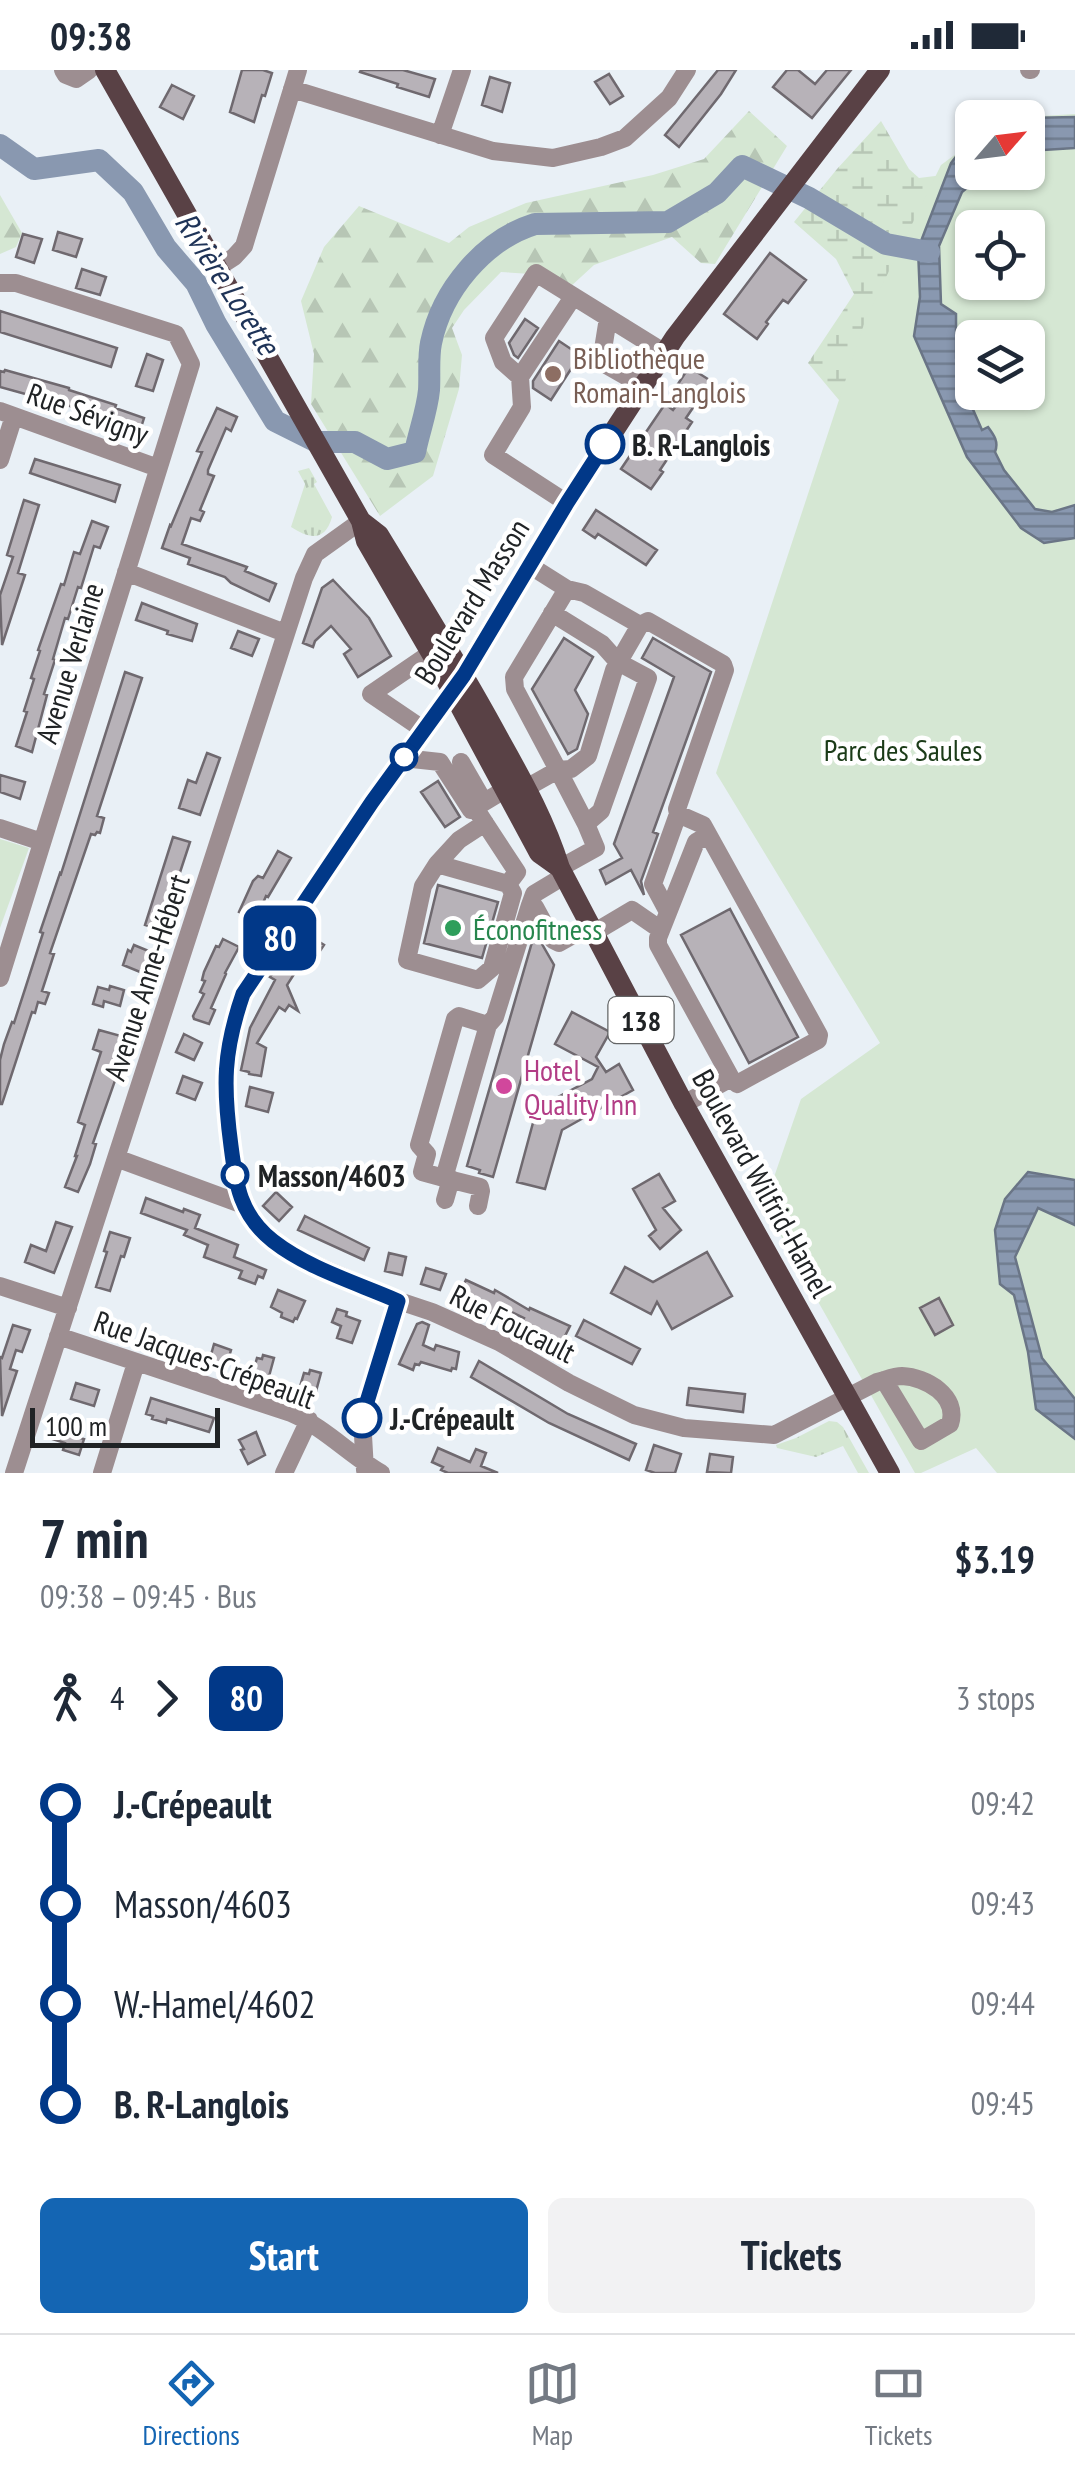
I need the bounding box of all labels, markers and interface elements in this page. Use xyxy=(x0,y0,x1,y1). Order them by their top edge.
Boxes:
text: 09:38 xyxy=(50,11,132,60)
north arrow xyxy=(955,100,1045,190)
map controls xyxy=(955,100,1045,410)
water label: Rivière Lorette xyxy=(166,204,291,364)
button: locate xyxy=(955,210,1045,300)
button: layers xyxy=(955,320,1045,410)
place label: Bibliothèque Romain-Langlois xyxy=(573,338,746,411)
marker: Bibliothèque Romain-Langlois xyxy=(542,363,564,385)
street label: Rue Sévigny xyxy=(22,373,155,453)
marker: B. R-Langlois xyxy=(586,425,624,463)
place label: B. R-Langlois xyxy=(632,425,770,464)
street label: Boulevard Masson xyxy=(405,511,537,691)
street label: Avenue Verlaine xyxy=(26,578,112,748)
park label: Parc des Saules xyxy=(824,730,982,769)
unlabelled marker xyxy=(391,744,417,770)
street label: Avenue Anne-Hébert xyxy=(94,868,198,1085)
line badge: 80 xyxy=(235,906,325,970)
place label: Éconofitness xyxy=(473,909,602,948)
text: 80 xyxy=(263,915,297,961)
marker: Éconofitness xyxy=(442,917,464,939)
road number: 138 xyxy=(608,997,674,1043)
place label: Hotel Quality Inn xyxy=(524,1050,637,1123)
street label: Boulevard Wilfrid-Hamel xyxy=(684,1062,842,1304)
marker: Hotel Quality Inn xyxy=(493,1075,515,1097)
place label: Masson/4603 xyxy=(258,1156,406,1195)
marker: Masson/4603 xyxy=(222,1162,248,1188)
street label: Rue Foucault xyxy=(444,1275,583,1371)
street label: Rue Jacques-Crépeault xyxy=(89,1301,322,1417)
marker: J.-Crépeault xyxy=(343,1399,381,1437)
place label: J.-Crépeault xyxy=(389,1399,515,1438)
scale bar xyxy=(30,1403,220,1448)
text: 100 m xyxy=(45,1407,107,1444)
text: 7 min xyxy=(40,1502,149,1573)
text: $3.19 xyxy=(954,1534,1035,1583)
text: 09:38 – 09:45 · Bus xyxy=(40,1575,257,1617)
icon: walk xyxy=(40,1671,95,1726)
icon: forward xyxy=(139,1671,194,1726)
text: 80 xyxy=(229,1675,263,1721)
text: 4 xyxy=(110,1677,124,1719)
text: 3 stops xyxy=(956,1677,1035,1719)
text: J.-Crépeault xyxy=(114,1779,271,1828)
text: 09:42 xyxy=(971,1782,1035,1824)
text: Masson/4603 xyxy=(114,1879,292,1928)
text: 09:43 xyxy=(971,1882,1035,1924)
text: W.-Hamel/4602 xyxy=(114,1979,316,2028)
text: 09:44 xyxy=(971,1982,1035,2024)
text: B. R-Langlois xyxy=(114,2079,289,2128)
text: 09:45 xyxy=(971,2082,1035,2124)
button: Start xyxy=(40,2198,528,2313)
button: Tickets xyxy=(548,2198,1035,2313)
tab: Directions xyxy=(142,2356,240,2453)
tab: Map xyxy=(525,2356,580,2453)
tab: Tickets xyxy=(865,2356,933,2453)

